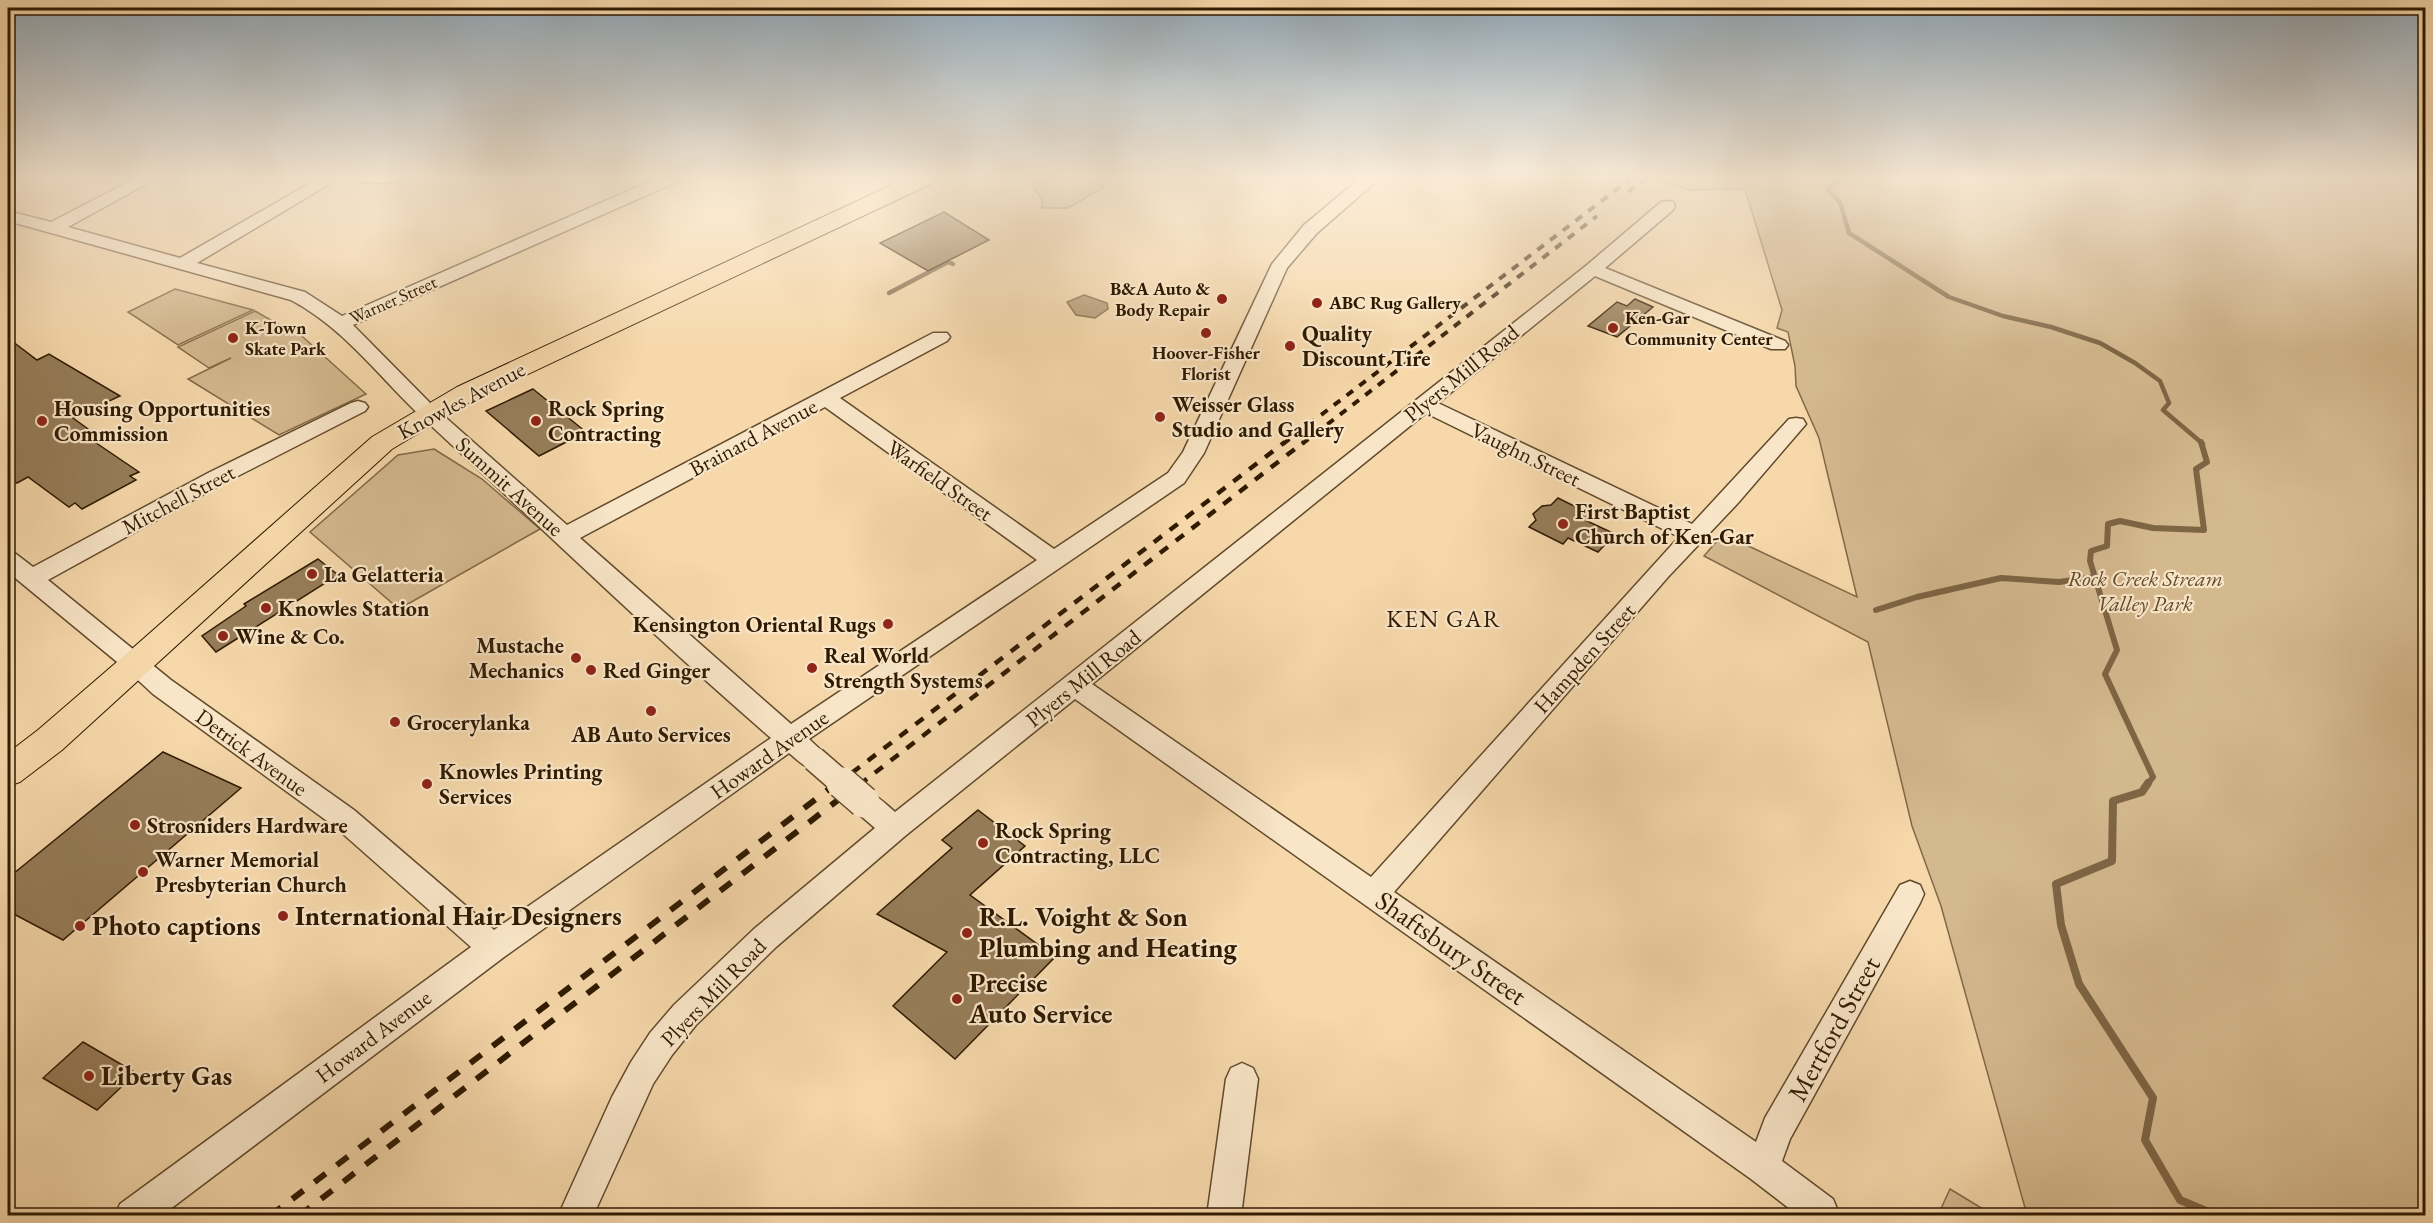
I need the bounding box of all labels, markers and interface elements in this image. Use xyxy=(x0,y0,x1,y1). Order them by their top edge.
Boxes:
street label: Warner Street xyxy=(345,270,441,329)
place label: B&A Auto & Body Repair xyxy=(1110,277,1211,321)
place label: ABC Rug Gallery xyxy=(1328,291,1461,314)
marker: B&A Auto & Body Repair xyxy=(1215,292,1229,306)
marker: ABC Rug Gallery xyxy=(1310,296,1324,310)
place label: Ken-Gar Community Center xyxy=(1625,306,1773,350)
place label: K-Town Skate Park xyxy=(245,316,327,360)
street label: Plyers Mill Road xyxy=(1398,317,1526,429)
place label: Quality Discount Tire xyxy=(1302,319,1430,373)
marker: Ken-Gar Community Center xyxy=(1606,321,1620,335)
marker: Hoover-Fisher Florist xyxy=(1199,326,1213,340)
marker: K-Town Skate Park xyxy=(226,331,240,345)
marker: Quality Discount Tire xyxy=(1283,339,1297,353)
place label: Hoover-Fisher Florist xyxy=(1152,341,1261,385)
street label: Knowles Avenue xyxy=(392,354,531,446)
place label: Weisser Glass Studio and Gallery xyxy=(1172,390,1345,444)
street label: Brainard Avenue xyxy=(684,391,823,483)
place label: Housing Opportunities Commission xyxy=(54,394,270,448)
place label: Rock Spring Contracting xyxy=(548,394,665,448)
marker: Weisser Glass Studio and Gallery xyxy=(1153,410,1167,424)
marker: Housing Opportunities Commission xyxy=(35,414,49,428)
marker: Rock Spring Contracting xyxy=(529,414,543,428)
street label: Vaughn Street xyxy=(1466,416,1585,493)
street label: Summit Avenue xyxy=(449,430,570,543)
street label: Warfield Street xyxy=(881,433,999,528)
street label: Mitchell Street xyxy=(117,457,240,541)
place label: First Baptist Church of Ken-Gar xyxy=(1575,497,1755,551)
marker: First Baptist Church of Ken-Gar xyxy=(1556,517,1570,531)
place label: La Gelatteria xyxy=(324,560,444,589)
park label: Rock Creek Stream Valley Park xyxy=(2067,564,2223,618)
marker: La Gelatteria xyxy=(305,567,319,581)
place label: Knowles Station xyxy=(278,594,430,623)
street label: Hampden Street xyxy=(1527,597,1642,720)
marker: Knowles Station xyxy=(259,601,273,615)
district label: KEN GAR xyxy=(1386,603,1502,634)
place label: Kensington Oriental Rugs xyxy=(633,610,876,639)
marker: Kensington Oriental Rugs xyxy=(881,617,895,631)
place label: Wine & Co. xyxy=(235,622,345,651)
street label: Plyers Mill Road xyxy=(1020,622,1148,734)
marker: Wine & Co. xyxy=(216,629,230,643)
place label: Mustache Mechanics xyxy=(468,631,564,685)
place label: Real World Strength Systems xyxy=(824,641,983,695)
marker: Mustache Mechanics xyxy=(569,651,583,665)
place label: Red Ginger xyxy=(603,656,711,685)
marker: Real World Strength Systems xyxy=(805,661,819,675)
marker: Red Ginger xyxy=(584,663,598,677)
street label: Detrick Avenue xyxy=(190,702,314,803)
street label: Howard Avenue xyxy=(704,703,834,806)
marker: AB Auto Services xyxy=(644,704,658,718)
place label: Grocerylanka xyxy=(407,708,530,737)
marker: Grocerylanka xyxy=(388,715,402,729)
place label: AB Auto Services xyxy=(570,720,731,749)
place label: Knowles Printing Services xyxy=(439,757,604,811)
marker: Knowles Printing Services xyxy=(420,777,434,791)
place label: Strosniders Hardware xyxy=(147,811,348,840)
place label: Rock Spring Contracting, LLC xyxy=(995,816,1160,870)
marker: Strosniders Hardware xyxy=(128,818,142,832)
marker: Rock Spring Contracting, LLC xyxy=(976,836,990,850)
place label: Warner Memorial Presbyterian Church xyxy=(155,845,347,899)
marker: Warner Memorial Presbyterian Church xyxy=(136,865,150,879)
street label: Shaftsbury Street xyxy=(1369,883,1534,1013)
place label: International Hair Designers xyxy=(295,898,622,933)
place label: R.L. Voight & Son Plumbing and Heating xyxy=(979,899,1237,965)
place label: Photo captions xyxy=(92,908,261,943)
marker: International Hair Designers xyxy=(276,909,290,923)
marker: Photo captions xyxy=(73,919,87,933)
marker: R.L. Voight & Son Plumbing and Heating xyxy=(960,926,974,940)
street label: Plyers Mill Road xyxy=(654,931,773,1053)
street label: Mertford Street xyxy=(1779,950,1888,1107)
place label: Precise Auto Service xyxy=(968,965,1112,1031)
street label: Howard Avenue xyxy=(309,983,437,1089)
marker: Precise Auto Service xyxy=(950,992,964,1006)
place label: Liberty Gas xyxy=(101,1058,232,1093)
marker: Liberty Gas xyxy=(82,1069,96,1083)

